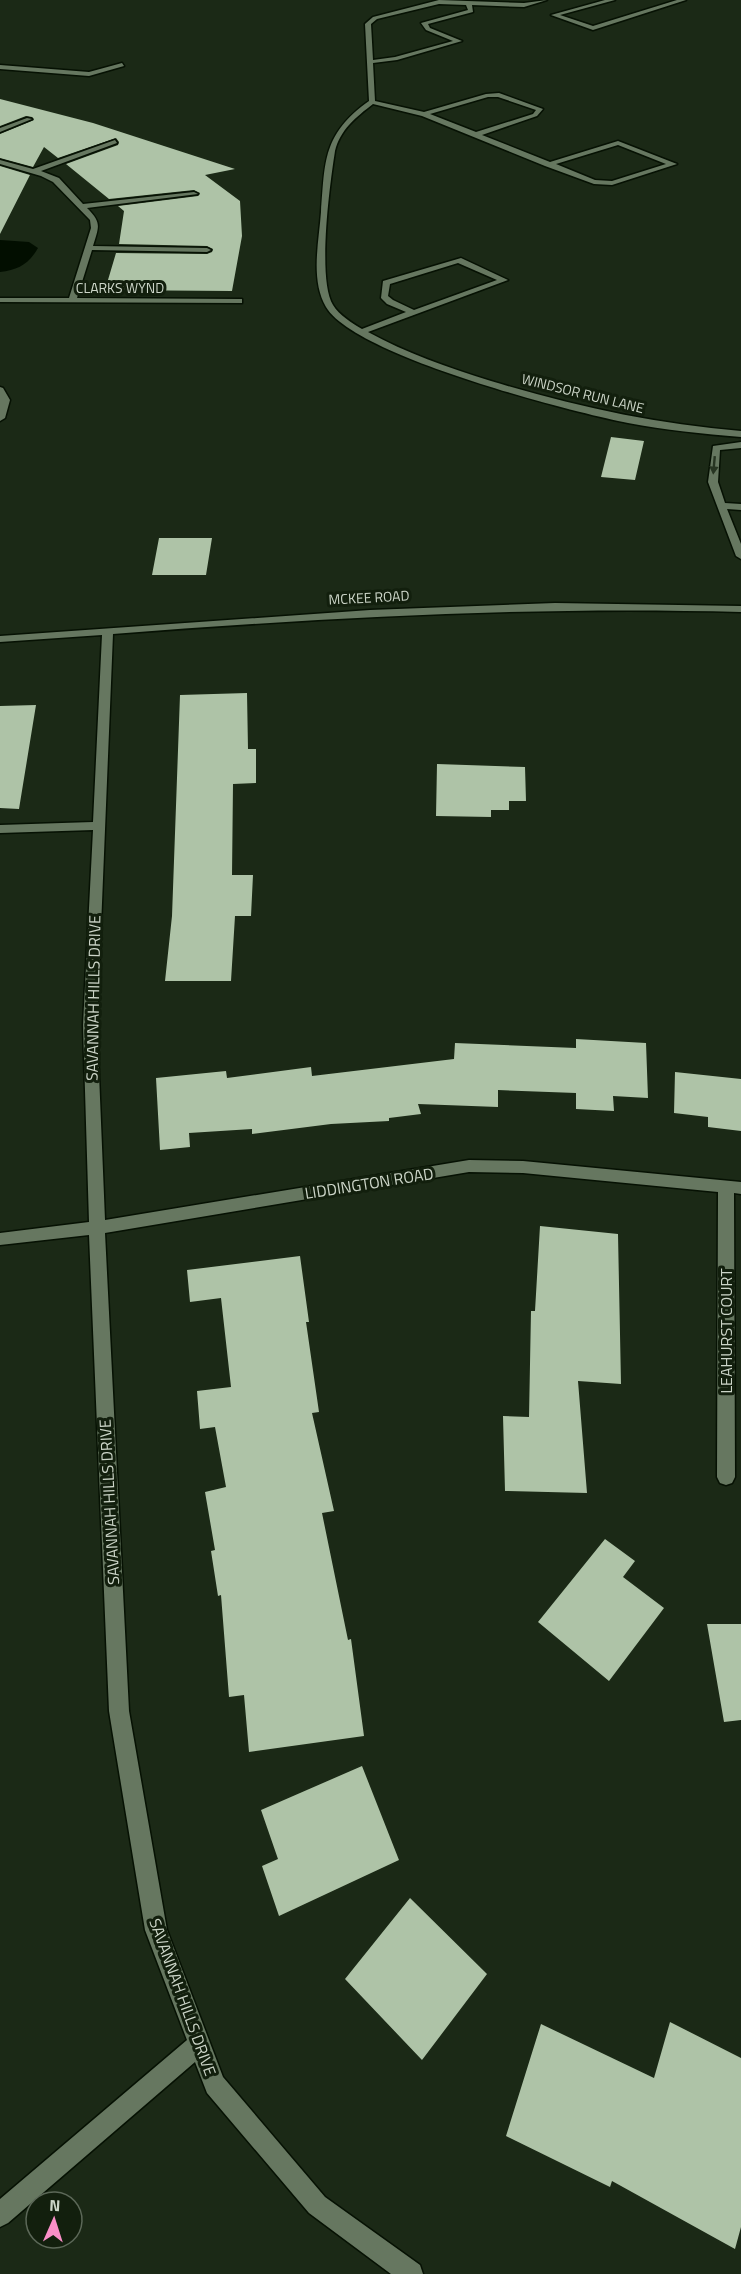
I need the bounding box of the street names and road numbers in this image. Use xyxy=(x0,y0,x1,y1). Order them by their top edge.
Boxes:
street label: CLARKS WYND xyxy=(76,277,164,298)
street label: WINDSOR RUN LANE xyxy=(520,368,647,418)
street label: MCKEE ROAD xyxy=(328,584,410,610)
street label: SAVANNAH HILLS DRIVE xyxy=(80,915,106,1081)
street label: LIDDINGTON ROAD xyxy=(303,1161,435,1205)
street label: LEAHURST COURT xyxy=(714,1268,738,1394)
street label: SAVANNAH HILLS DRIVE xyxy=(93,1418,125,1586)
street label: SAVANNAH HILLS DRIVE xyxy=(143,1915,223,2079)

